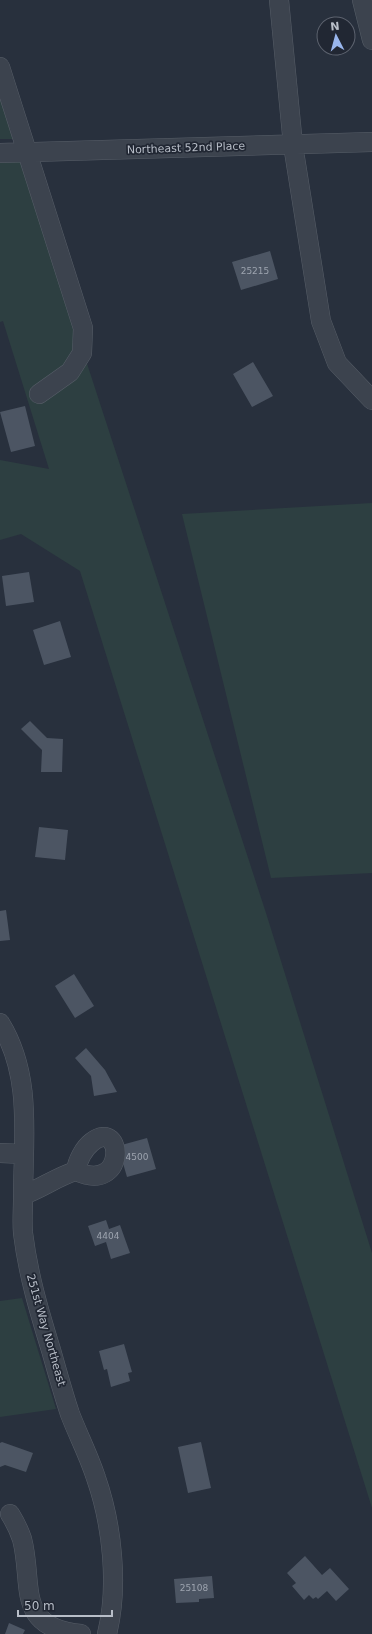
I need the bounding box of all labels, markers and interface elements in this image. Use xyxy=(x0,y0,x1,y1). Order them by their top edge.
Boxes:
north arrow xyxy=(316,16,356,56)
text: N xyxy=(330,20,340,33)
street label: Northeast 52nd Place xyxy=(127,139,246,157)
house number: 25215 xyxy=(241,266,269,276)
house number: 4500 xyxy=(126,1152,149,1162)
house number: 4404 xyxy=(97,1231,120,1241)
street label: 251st Way Northeast xyxy=(24,1273,68,1388)
house number: 25108 xyxy=(180,1583,209,1593)
scale bar xyxy=(18,1592,112,1618)
text: 50 m xyxy=(24,1599,55,1613)

